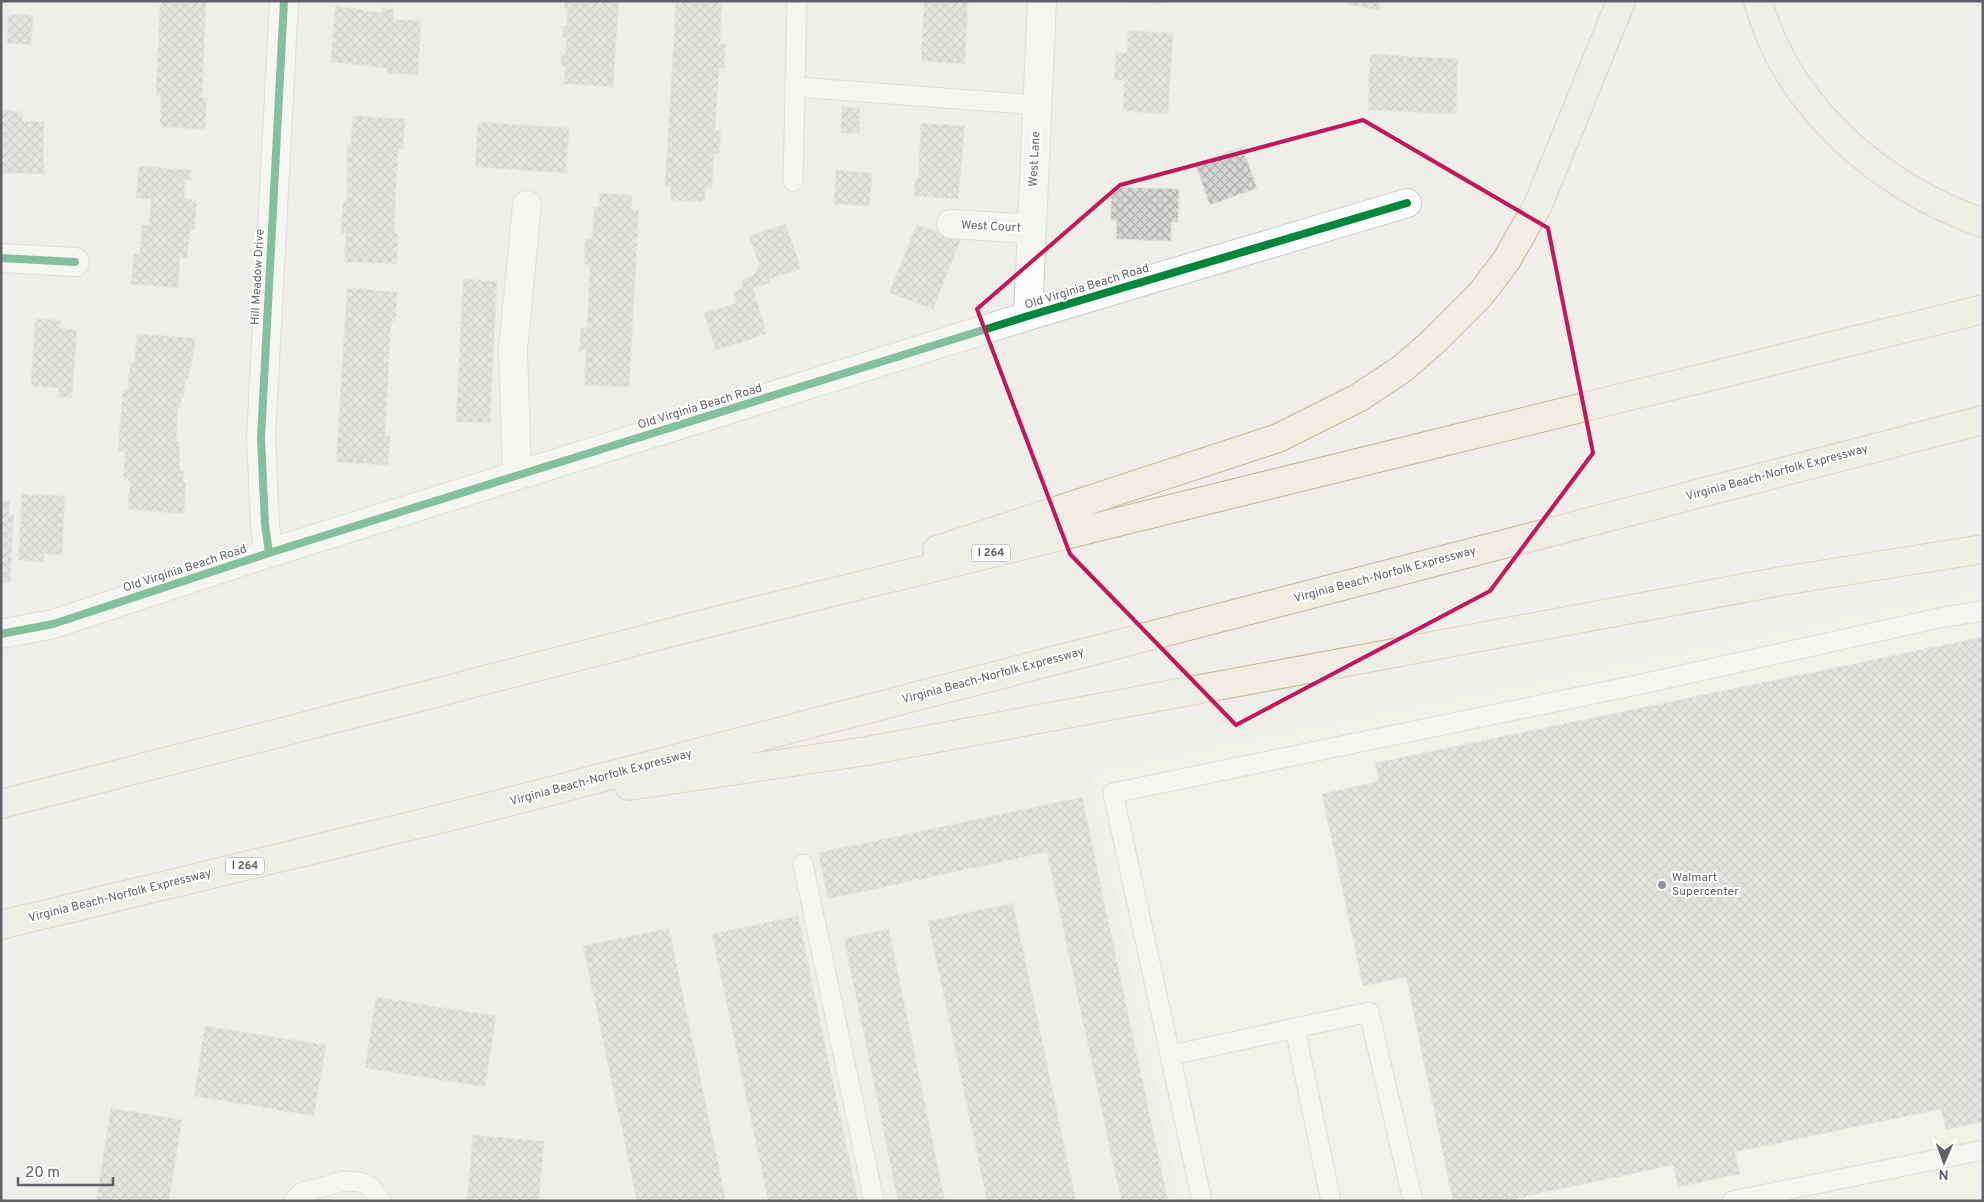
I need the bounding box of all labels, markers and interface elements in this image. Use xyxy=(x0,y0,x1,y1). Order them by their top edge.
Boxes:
street label: West Lane xyxy=(1026,131,1044,187)
street label: West Court xyxy=(961,217,1021,237)
street label: Hill Meadow Drive xyxy=(247,229,269,325)
street label: Old Virginia Beach Road xyxy=(1023,260,1151,314)
street label: Old Virginia Beach Road xyxy=(636,380,764,434)
street label: Virginia Beach-Norfolk Expressway xyxy=(1684,441,1870,505)
street label: Old Virginia Beach Road xyxy=(121,541,249,597)
street label: Virginia Beach-Norfolk Expressway xyxy=(1292,543,1478,607)
road number: I 264 xyxy=(972,544,1010,562)
street label: Virginia Beach-Norfolk Expressway xyxy=(900,644,1086,708)
street label: Virginia Beach-Norfolk Expressway xyxy=(508,746,694,810)
road number: I 264 xyxy=(226,858,264,874)
street label: Virginia Beach-Norfolk Expressway xyxy=(27,865,213,927)
place label: Walmart Supercenter xyxy=(1672,870,1739,900)
marker: Walmart Supercenter xyxy=(1656,879,1668,891)
north arrow xyxy=(1919,1137,1969,1187)
scale bar xyxy=(18,1154,112,1186)
text: 20 m xyxy=(25,1164,60,1183)
text: N xyxy=(1938,1165,1949,1182)

